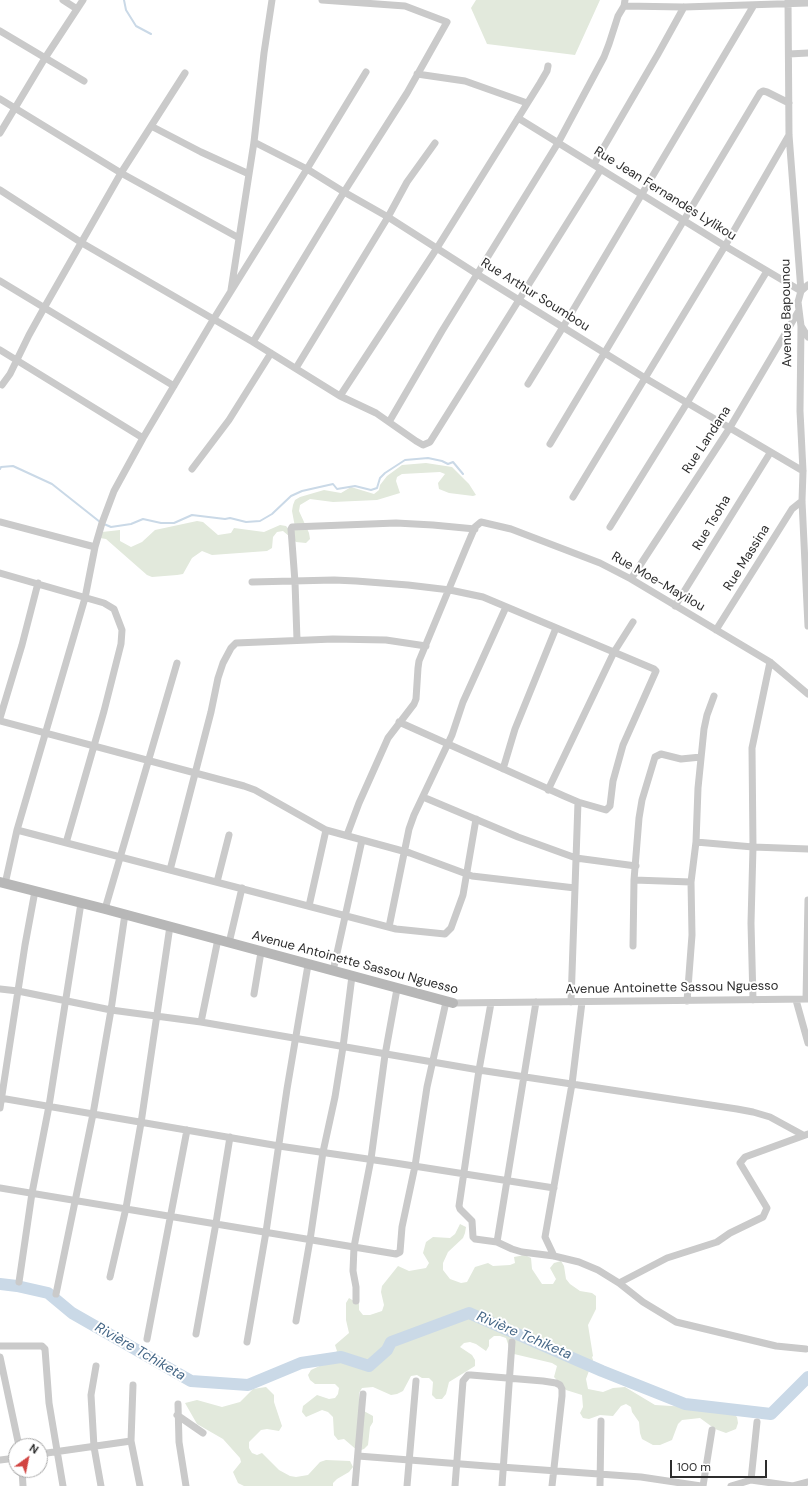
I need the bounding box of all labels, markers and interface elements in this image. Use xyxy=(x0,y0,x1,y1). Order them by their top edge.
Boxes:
street label: Rue Jean Fernandes Lylikou xyxy=(591,144,739,244)
street label: Rue Arthur Soumbou xyxy=(478,255,592,335)
street label: Avenue Bapounou xyxy=(778,259,796,367)
street label: Rue Landana xyxy=(679,403,735,477)
street label: Rue Tsoha xyxy=(690,493,734,553)
street label: Rue Massina xyxy=(721,522,773,594)
street label: Rue Moe-Mayilou xyxy=(609,549,707,615)
street label: Avenue Antoinette Sassou Nguesso xyxy=(250,928,460,998)
street label: Avenue Antoinette Sassou Nguesso xyxy=(565,978,779,998)
water label: Rivière Tchiketa xyxy=(474,1308,574,1364)
water label: Rivière Tchiketa xyxy=(92,1319,188,1385)
north arrow xyxy=(8,1438,48,1478)
text: N xyxy=(27,1441,41,1457)
scale bar xyxy=(672,1452,769,1478)
text: 100 m xyxy=(677,1459,711,1475)

